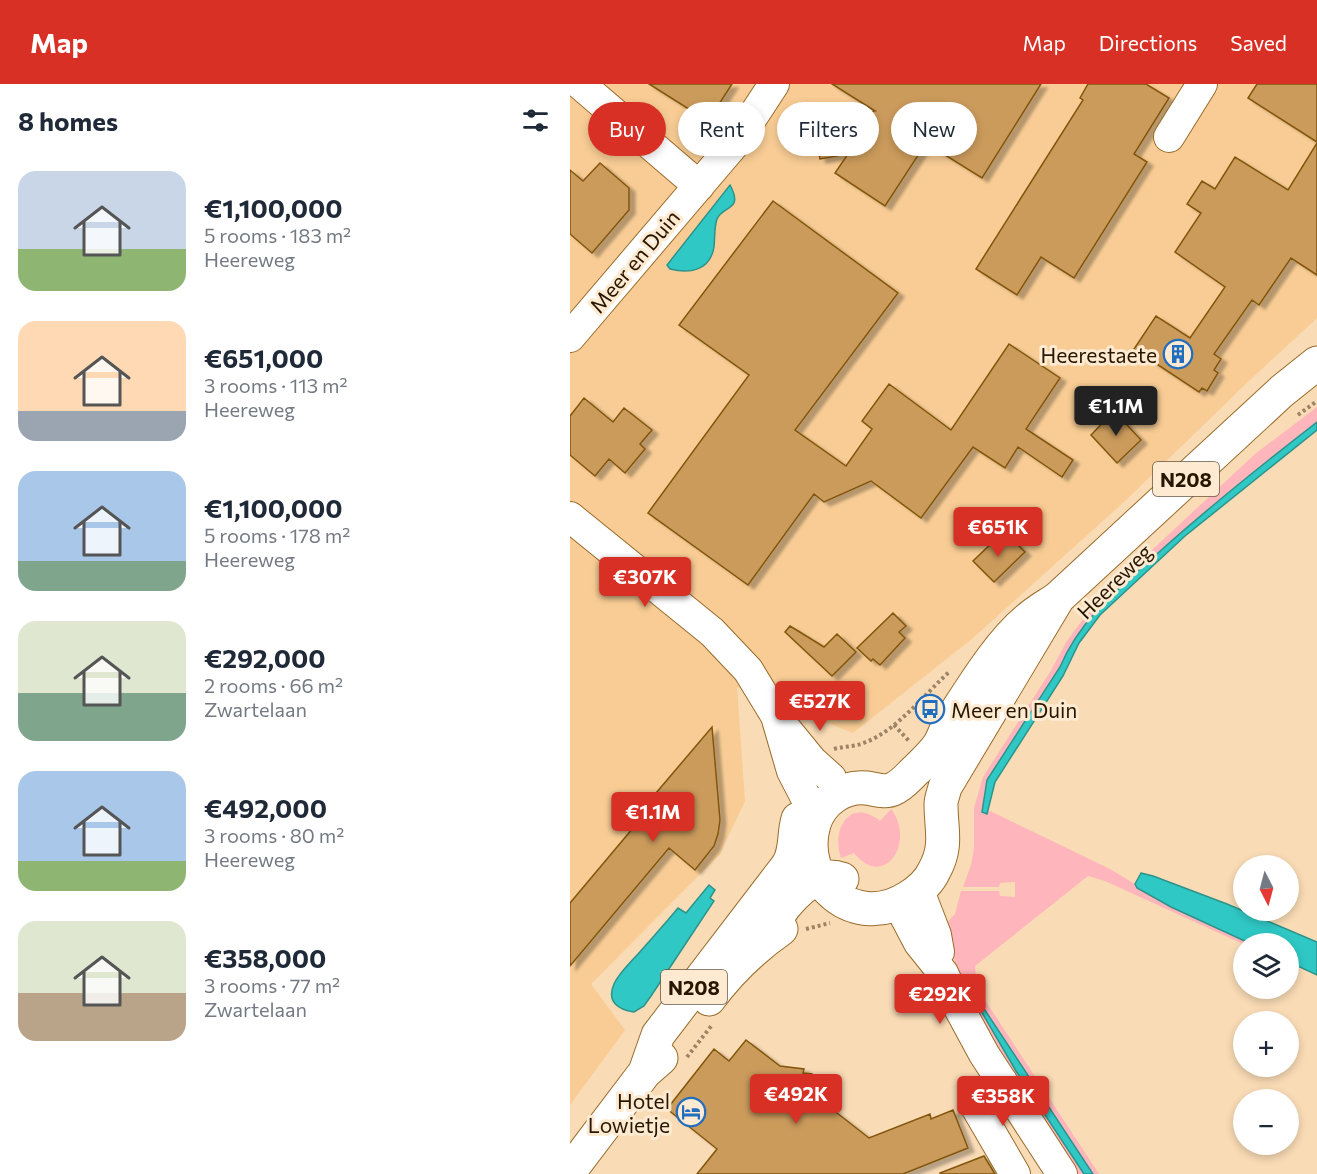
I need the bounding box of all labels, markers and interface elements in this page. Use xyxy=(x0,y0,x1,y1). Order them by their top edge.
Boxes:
text: Map xyxy=(30,25,88,59)
text: Map xyxy=(1023,30,1066,55)
text: Directions xyxy=(1099,30,1197,55)
text: Saved xyxy=(1230,30,1287,55)
chip: Buy xyxy=(588,102,666,156)
chip: Rent xyxy=(678,102,765,156)
chip: Filters xyxy=(777,102,879,156)
chip: New xyxy=(891,102,977,156)
icon: filters xyxy=(519,104,552,137)
text: 8 homes xyxy=(18,105,118,136)
text: €1,100,000 xyxy=(204,192,343,223)
icon: home xyxy=(66,195,138,267)
street label: Meer en Duin xyxy=(584,205,684,317)
text: 5 rooms · 183 m² xyxy=(204,223,351,247)
text: Heereweg xyxy=(204,247,295,271)
building icon: Heerestaete xyxy=(1162,338,1194,370)
text: €651,000 xyxy=(204,342,323,373)
place label: Heerestaete xyxy=(1040,342,1157,367)
icon: home xyxy=(66,345,138,417)
text: 3 rooms · 113 m² xyxy=(204,373,348,397)
pin: €1.1M xyxy=(1074,386,1158,437)
text: €1.1M xyxy=(1088,393,1144,417)
text: Heereweg xyxy=(204,397,295,421)
road number: N208 xyxy=(1153,462,1219,496)
text: €1,100,000 xyxy=(204,492,343,523)
icon: home xyxy=(66,495,138,567)
pin: €651K xyxy=(956,507,1040,558)
text: €651K xyxy=(967,514,1029,538)
text: 5 rooms · 178 m² xyxy=(204,523,350,547)
street label: Heereweg xyxy=(1071,538,1157,624)
text: Heereweg xyxy=(204,547,295,571)
pin: €307K xyxy=(603,557,687,608)
text: €307K xyxy=(613,564,677,588)
text: €292,000 xyxy=(204,642,326,673)
icon: home xyxy=(66,645,138,717)
text: 2 rooms · 66 m² xyxy=(204,673,343,697)
pin: €527K xyxy=(778,681,862,732)
text: €527K xyxy=(789,688,851,712)
bus stop icon: Meer en Duin xyxy=(914,693,946,725)
text: Zwartelaan xyxy=(204,697,307,721)
place label: Meer en Duin xyxy=(951,697,1077,722)
text: €492,000 xyxy=(204,792,327,823)
pin: €1.1M xyxy=(611,792,695,843)
icon: home xyxy=(66,795,138,867)
text: €1.1M xyxy=(625,799,681,823)
text: 3 rooms · 80 m² xyxy=(204,823,344,847)
text: Heereweg xyxy=(204,847,295,871)
north arrow xyxy=(1233,855,1299,921)
map controls xyxy=(1233,855,1299,1155)
button: layers xyxy=(1233,933,1299,999)
text: €358,000 xyxy=(204,942,326,973)
icon: home xyxy=(66,945,138,1017)
road number: N208 xyxy=(661,970,727,1004)
text: 3 rooms · 77 m² xyxy=(204,973,340,997)
pin: €292K xyxy=(898,974,982,1025)
text: €292K xyxy=(909,981,971,1005)
text: Zwartelaan xyxy=(204,997,307,1021)
button: + xyxy=(1233,1011,1299,1077)
pin: €492K xyxy=(754,1074,838,1125)
pin: €358K xyxy=(961,1076,1045,1127)
text: €492K xyxy=(764,1081,828,1105)
text: €358K xyxy=(971,1083,1035,1107)
place label: Hotel Lowietje xyxy=(588,1088,670,1137)
button: − xyxy=(1233,1089,1299,1155)
hotel icon: Hotel Lowietje xyxy=(675,1096,707,1128)

